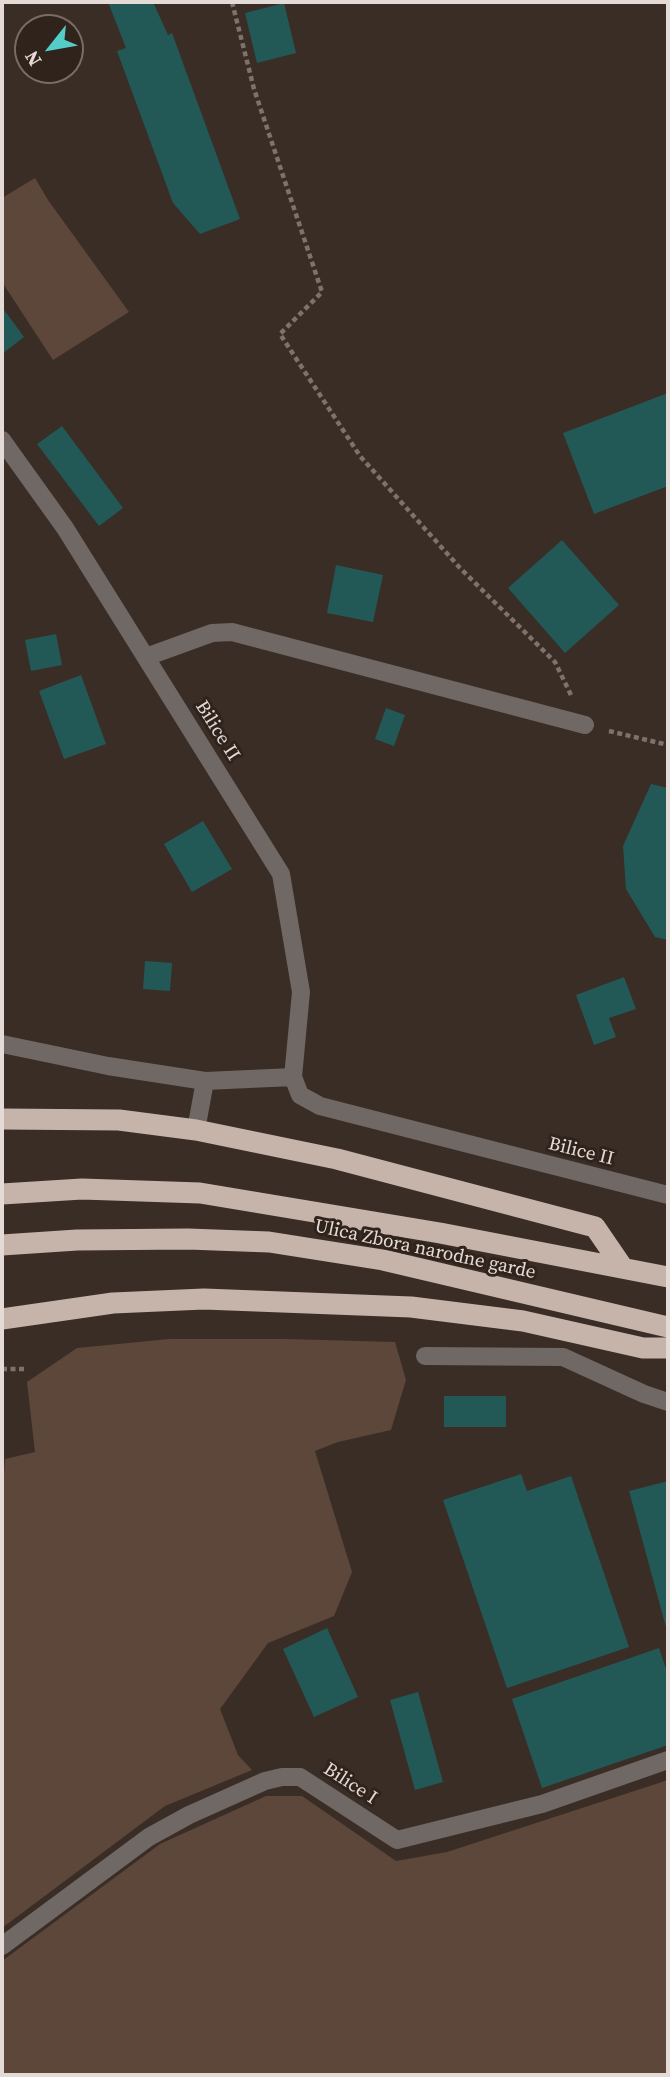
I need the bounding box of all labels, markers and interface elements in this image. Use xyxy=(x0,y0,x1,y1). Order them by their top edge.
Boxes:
north arrow xyxy=(14,14,84,84)
text: N xyxy=(18,46,47,71)
street label: Bilice II xyxy=(190,697,244,765)
street label: Bilice II xyxy=(546,1133,616,1171)
street label: Ulica Zbora narodne garde xyxy=(312,1215,538,1285)
street label: Bilice I xyxy=(319,1758,381,1810)

